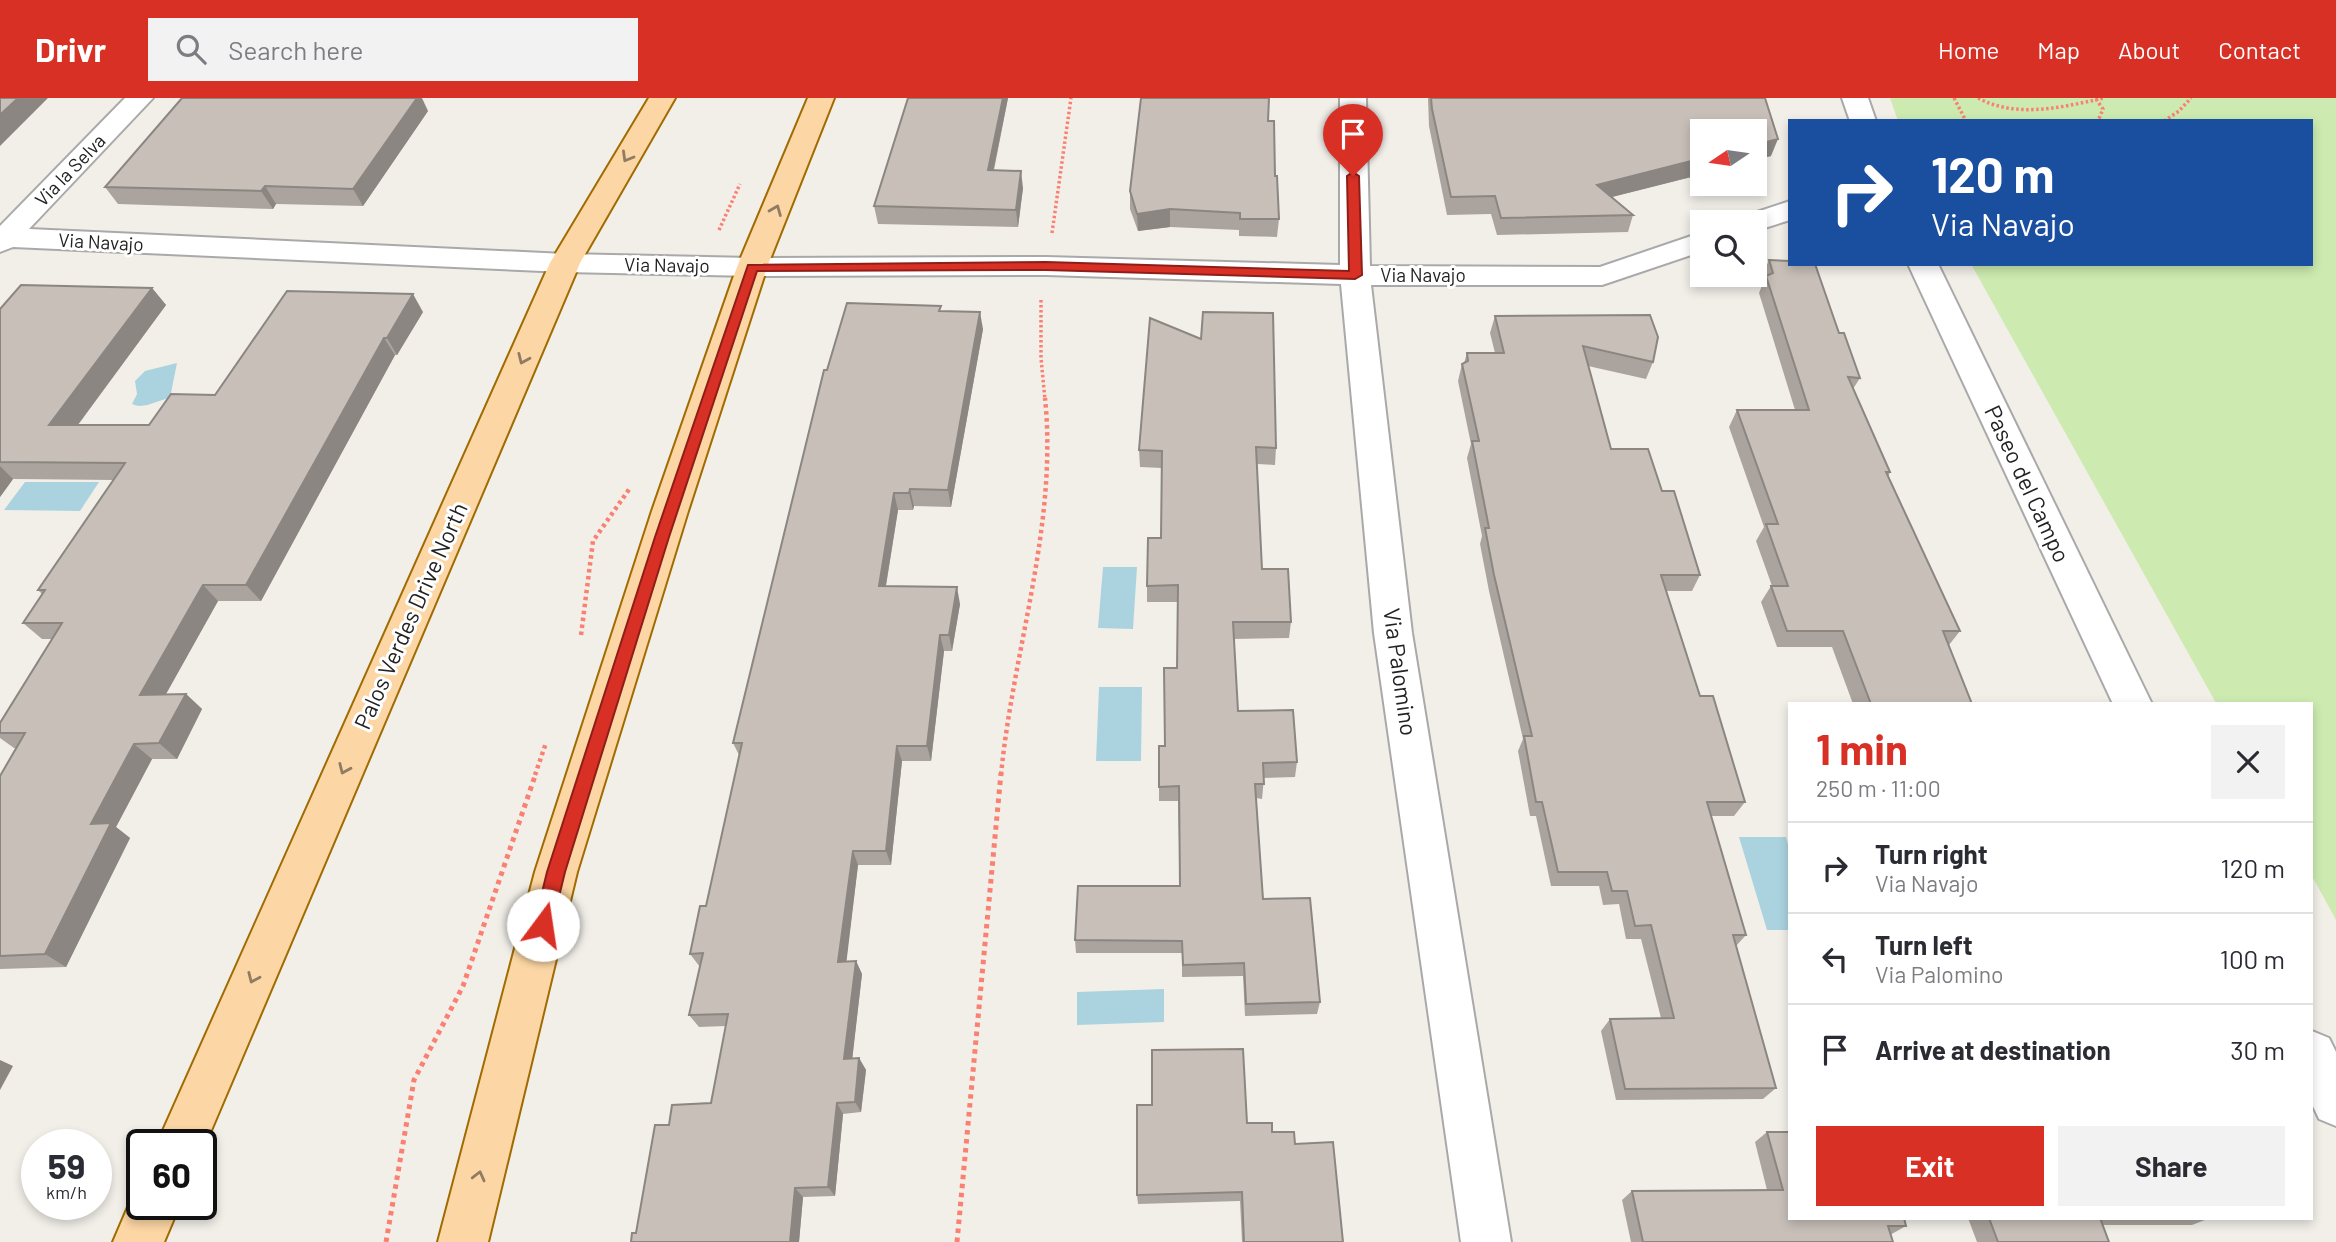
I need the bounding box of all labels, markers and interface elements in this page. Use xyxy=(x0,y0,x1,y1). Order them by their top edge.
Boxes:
search box xyxy=(148,18,638,81)
text: Drivr xyxy=(35,29,106,69)
icon: search xyxy=(172,30,210,68)
text: Search here xyxy=(228,34,363,65)
text: Home xyxy=(1938,35,1999,64)
text: Map xyxy=(2037,35,2080,64)
text: About xyxy=(2118,35,2180,64)
text: Contact xyxy=(2218,35,2301,64)
pin xyxy=(1323,104,1383,176)
icon: arrive xyxy=(1334,115,1372,153)
north arrow xyxy=(1690,119,1768,196)
map controls xyxy=(1690,119,1767,287)
street label: Via la Selva xyxy=(30,129,110,211)
text: 120 m xyxy=(1931,144,2054,203)
icon: right xyxy=(1816,147,1907,238)
one-way arrow xyxy=(622,149,635,162)
one-way arrow xyxy=(767,204,781,216)
text: Via Navajo xyxy=(1931,204,2075,242)
button: search xyxy=(1690,210,1767,287)
street label: Via Navajo xyxy=(58,228,144,255)
street label: Via Navajo xyxy=(624,252,710,277)
street label: Via Navajo xyxy=(1380,263,1466,286)
one-way arrow xyxy=(517,351,531,364)
street label: Paseo del Campo xyxy=(1979,401,2077,567)
street label: Palos Verdes Drive North xyxy=(347,498,473,733)
street label: Via Palomino xyxy=(1378,606,1424,737)
text: 1 min xyxy=(1816,723,1908,773)
button: close xyxy=(2211,725,2285,799)
one-way arrow xyxy=(338,762,352,775)
text: 250 m · 11:00 xyxy=(1816,774,1941,802)
text: Turn right xyxy=(1875,838,1988,869)
icon: right xyxy=(1816,849,1854,887)
text: 120 m xyxy=(2221,852,2285,883)
text: Via Navajo xyxy=(1875,869,1979,897)
position arrow xyxy=(506,888,580,962)
text: Turn left xyxy=(1875,929,1973,960)
icon: left xyxy=(1816,940,1854,978)
text: 100 m xyxy=(2220,943,2285,974)
text: Via Palomino xyxy=(1875,960,2004,988)
one-way arrow xyxy=(247,971,261,983)
icon: arrive xyxy=(1816,1031,1854,1069)
text: Arrive at destination xyxy=(1875,1034,2111,1065)
text: 30 m xyxy=(2230,1034,2285,1065)
button: Exit xyxy=(1816,1126,2044,1206)
button: Share xyxy=(2058,1126,2285,1206)
speed limit sign: 60 xyxy=(126,1129,217,1220)
text: 59 xyxy=(48,1144,85,1186)
one-way arrow xyxy=(471,1170,485,1182)
text: km/h xyxy=(46,1181,87,1203)

